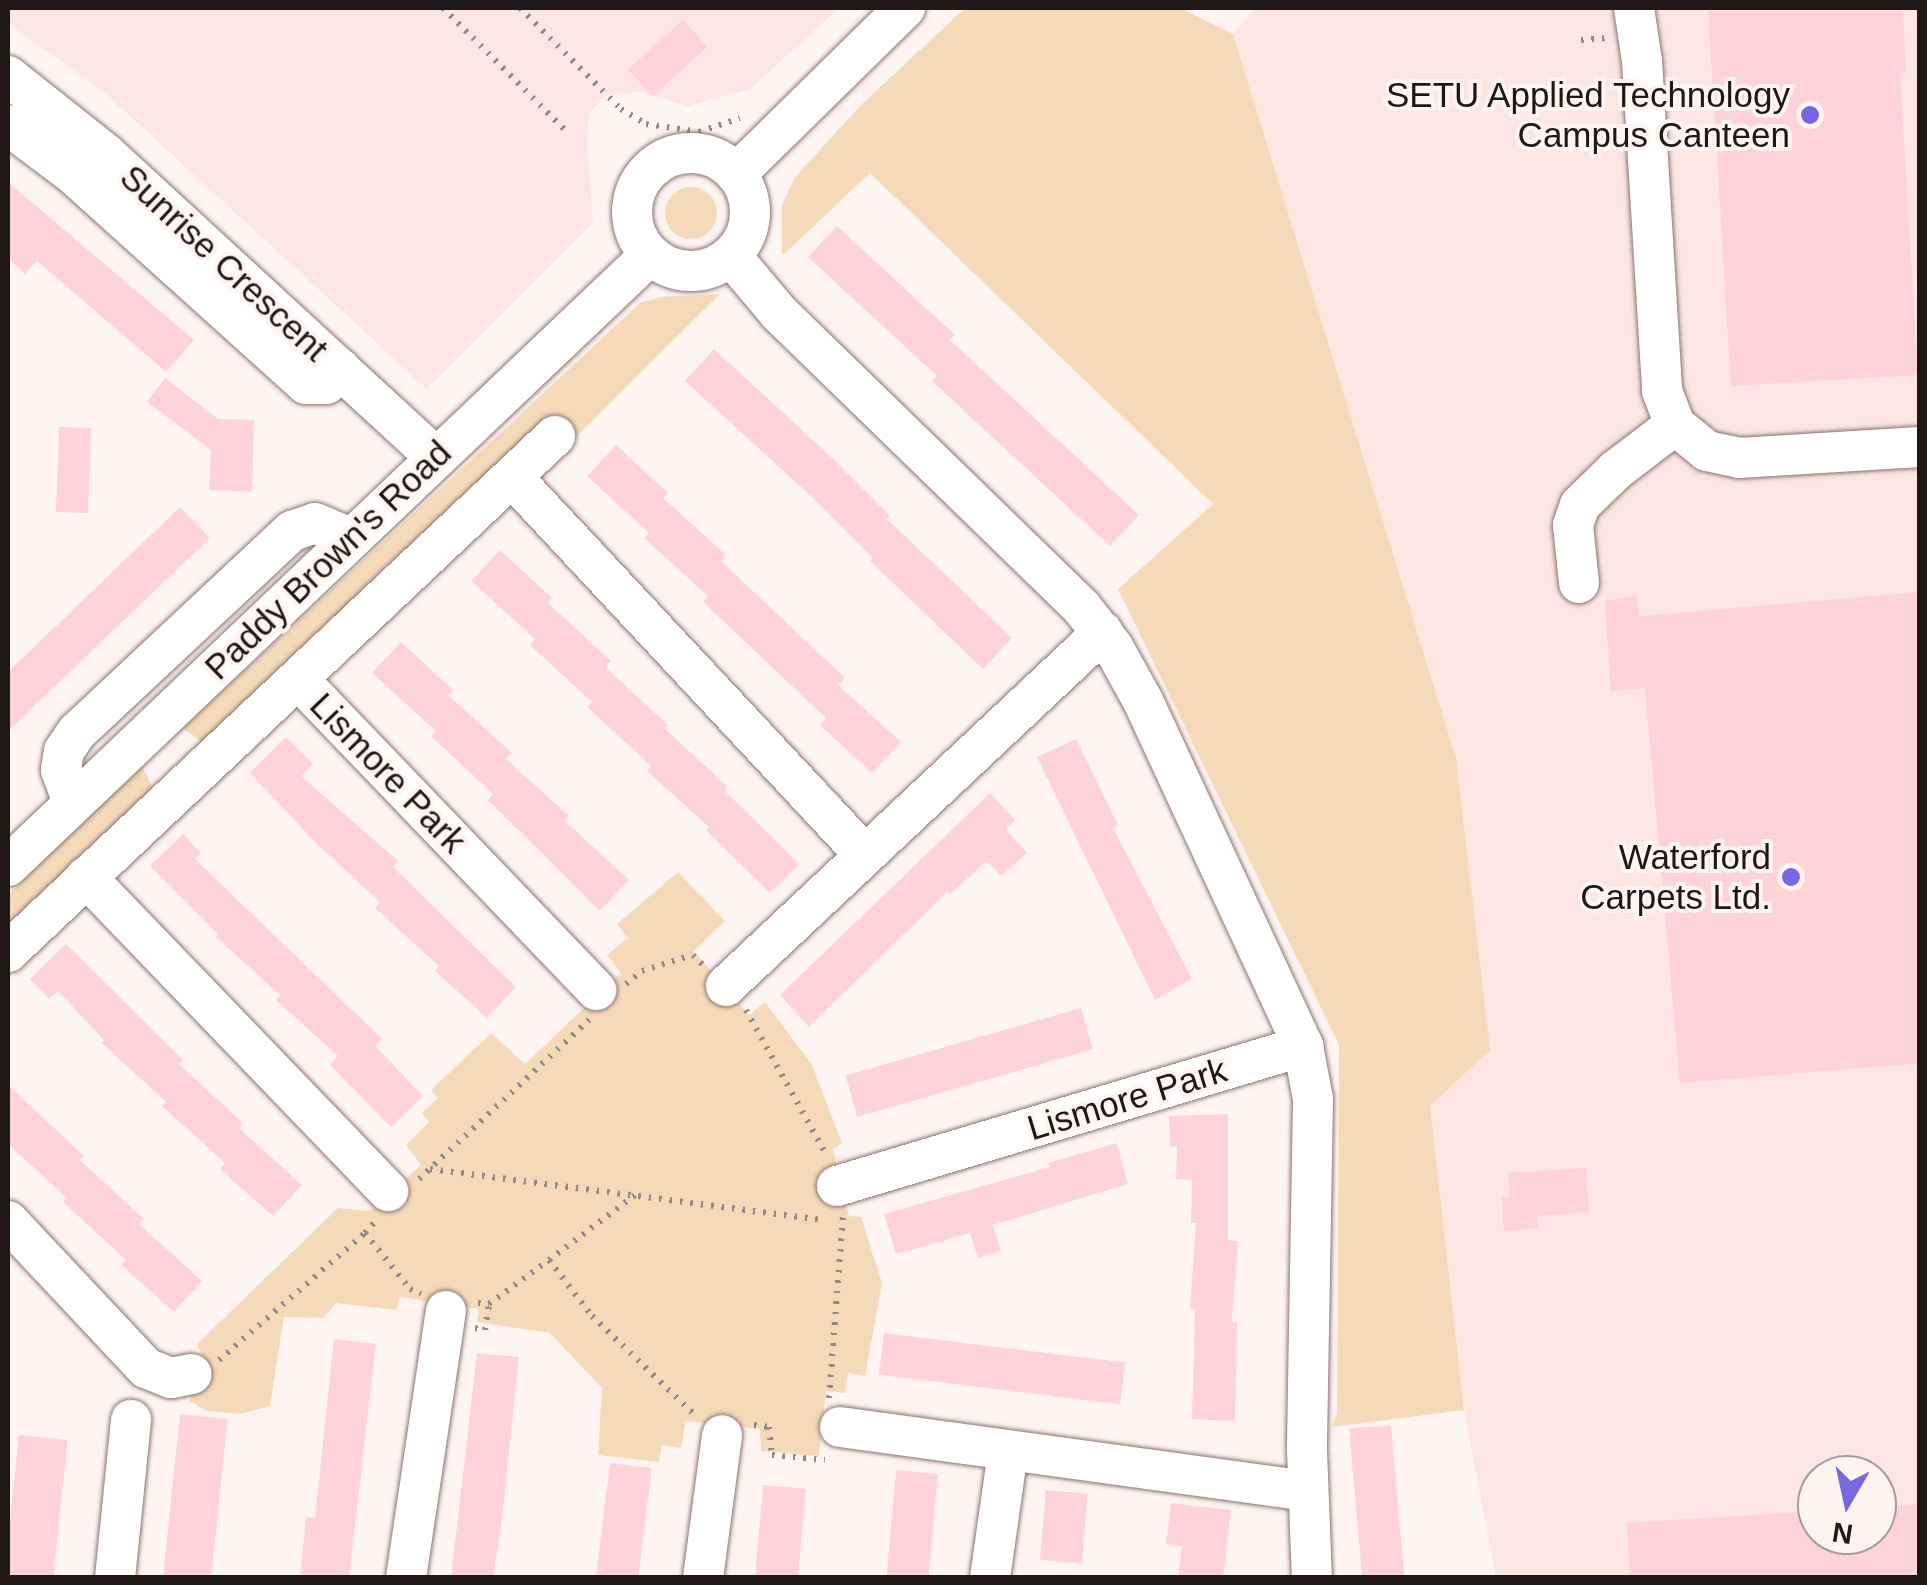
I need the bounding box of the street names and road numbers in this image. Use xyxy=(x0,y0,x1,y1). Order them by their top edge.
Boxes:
street label: Sunrise Crescent xyxy=(112,156,336,370)
street label: Paddy Brown's Road xyxy=(196,432,460,688)
street label: Lismore Park xyxy=(301,684,475,862)
street label: Lismore Park xyxy=(1022,1049,1232,1149)

